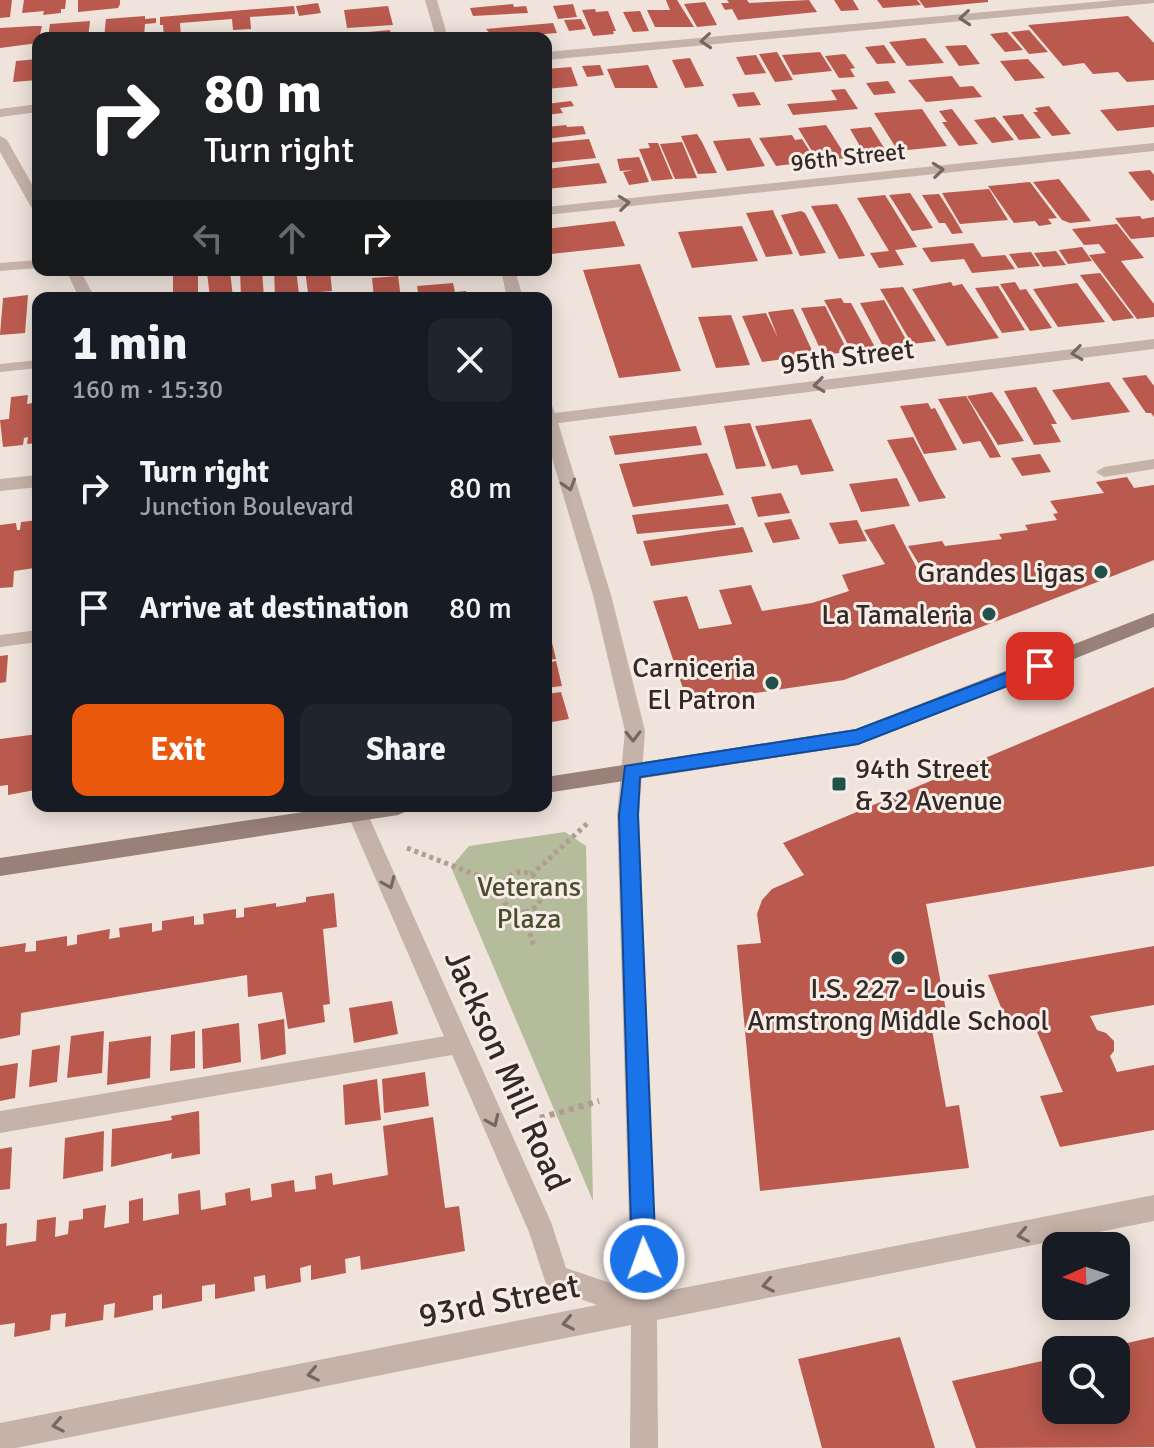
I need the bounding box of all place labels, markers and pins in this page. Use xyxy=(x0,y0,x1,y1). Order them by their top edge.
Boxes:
place label: Grandes Ligas xyxy=(917,556,1085,590)
marker: Grandes Ligas xyxy=(1092,563,1110,581)
place label: La Tamaleria xyxy=(821,598,973,632)
marker: La Tamaleria xyxy=(980,605,998,623)
pin xyxy=(1006,632,1074,700)
place label: Carniceria El Patron xyxy=(632,651,756,717)
marker: Carniceria El Patron xyxy=(763,674,781,692)
place label: 94th Street & 32 Avenue xyxy=(855,752,1003,818)
marker: 94th Street & 32 Avenue xyxy=(830,775,848,793)
marker: I.S. 227 - Louis Armstrong Middle School xyxy=(889,949,907,967)
place label: I.S. 227 - Louis Armstrong Middle School xyxy=(747,972,1049,1038)

